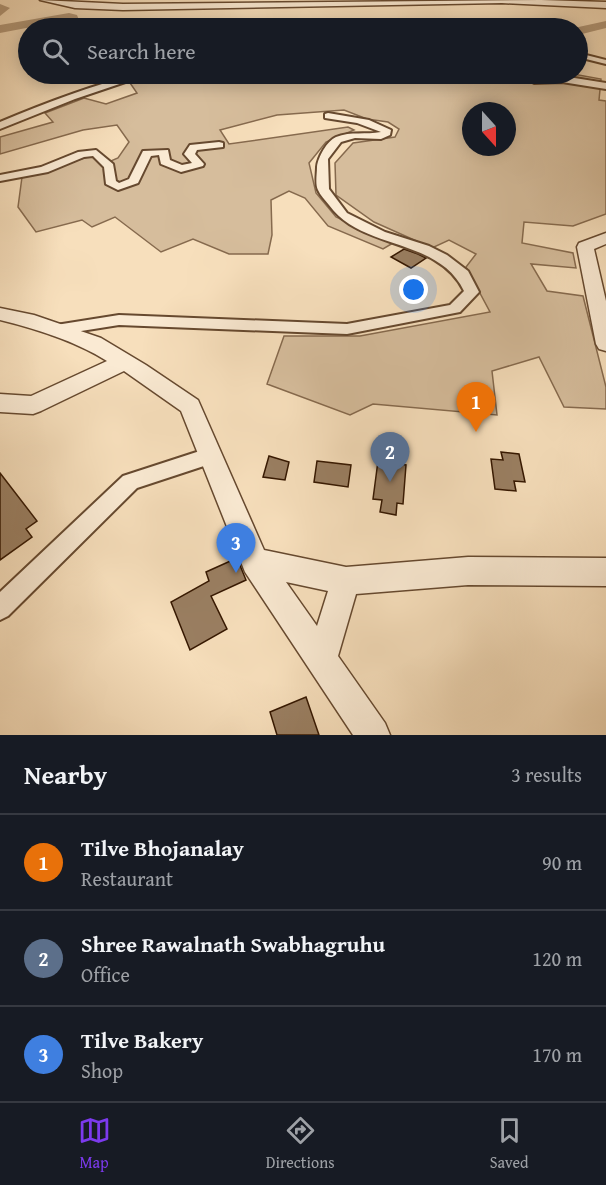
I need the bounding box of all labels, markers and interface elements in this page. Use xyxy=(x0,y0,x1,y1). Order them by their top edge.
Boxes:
search box xyxy=(18,18,588,84)
icon: search xyxy=(39,35,72,68)
text: Search here xyxy=(87,35,196,67)
north arrow xyxy=(462,102,516,156)
your location xyxy=(399,275,428,304)
pin: 1 xyxy=(456,382,496,432)
pin: 2 xyxy=(370,432,410,482)
pin: 3 xyxy=(216,524,256,573)
text: Nearby xyxy=(24,755,107,794)
text: 3 results xyxy=(511,760,582,789)
text: Tilve Bhojanalay xyxy=(81,832,244,864)
text: 1 xyxy=(38,848,49,877)
text: 90 m xyxy=(542,848,582,877)
text: Restaurant xyxy=(81,864,173,893)
text: Shree Rawalnath Swabhagruhu xyxy=(81,928,385,960)
text: 2 xyxy=(38,944,49,973)
text: 120 m xyxy=(532,944,582,973)
text: Office xyxy=(81,960,130,989)
text: Tilve Bakery xyxy=(81,1024,203,1056)
text: 3 xyxy=(38,1040,49,1069)
text: 170 m xyxy=(532,1040,582,1069)
text: Shop xyxy=(81,1056,123,1085)
tab: Map xyxy=(78,1114,111,1174)
tab: Directions xyxy=(266,1114,335,1174)
tab: Saved xyxy=(490,1114,528,1174)

